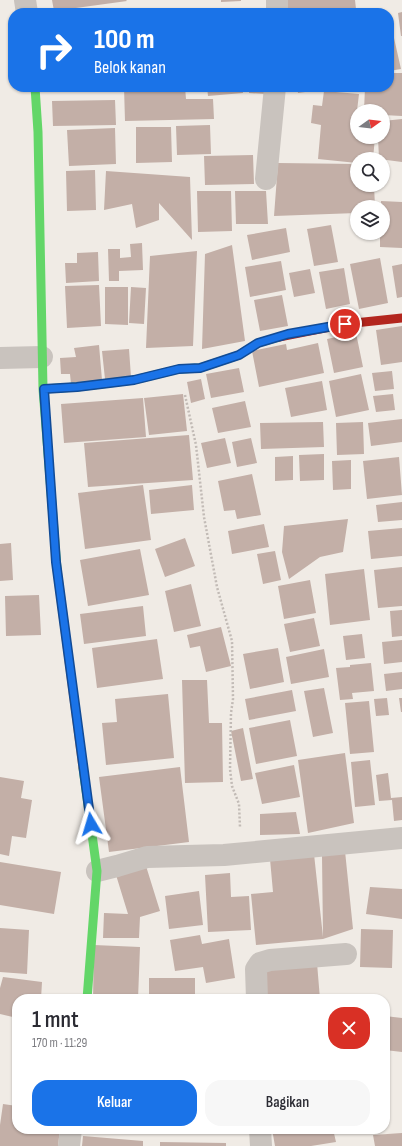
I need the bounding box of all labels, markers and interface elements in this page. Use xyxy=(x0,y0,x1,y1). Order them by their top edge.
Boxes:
text: 100 m xyxy=(94,23,155,56)
icon: right xyxy=(28,24,80,76)
text: Belok kanan xyxy=(94,57,166,78)
north arrow xyxy=(350,104,390,144)
map controls xyxy=(350,104,390,240)
button: search xyxy=(350,152,390,192)
button: layers xyxy=(350,200,390,240)
pin xyxy=(328,307,362,341)
icon: arrive xyxy=(334,313,356,335)
position arrow xyxy=(70,803,112,845)
text: 1 mnt xyxy=(32,1005,79,1034)
button: close xyxy=(328,1007,370,1049)
text: 170 m · 11:29 xyxy=(32,1035,87,1051)
button: Keluar xyxy=(32,1080,197,1126)
button: Bagikan xyxy=(205,1080,370,1126)

